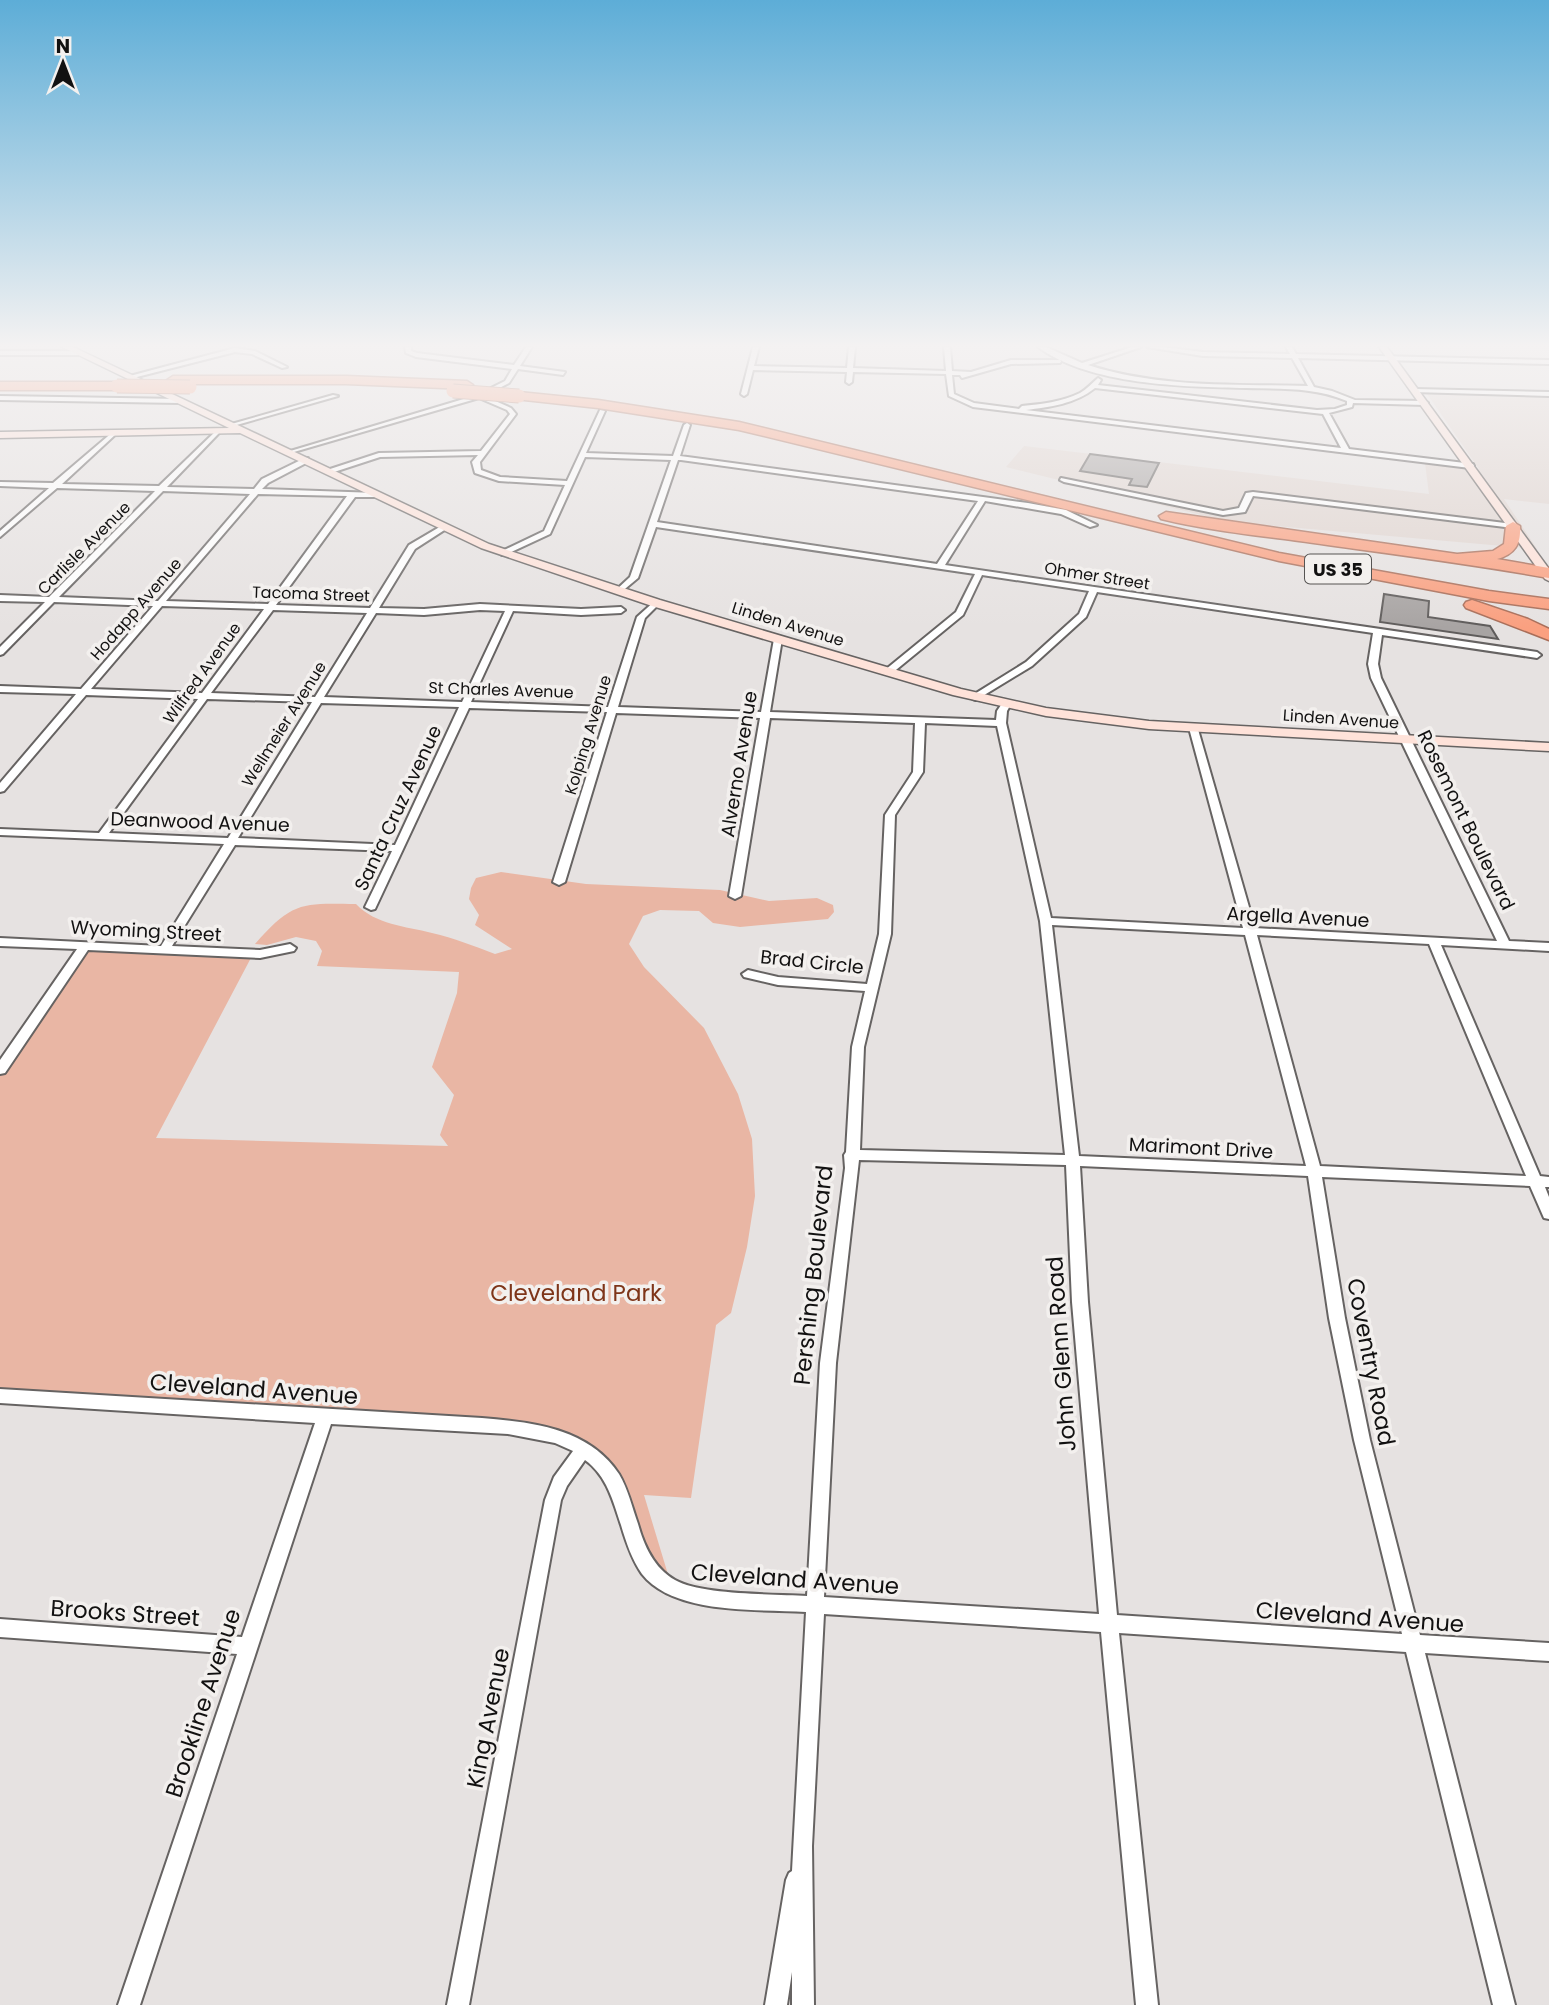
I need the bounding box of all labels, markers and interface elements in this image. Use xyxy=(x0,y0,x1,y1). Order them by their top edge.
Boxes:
north arrow xyxy=(28,28,98,98)
text: N xyxy=(56,33,70,60)
street label: Carlisle Avenue xyxy=(32,496,136,600)
street label: Hodapp Avenue xyxy=(85,553,187,665)
road number: US 35 xyxy=(1305,554,1371,584)
street label: Ohmer Street xyxy=(1043,556,1151,596)
street label: Tacoma Street xyxy=(252,580,370,608)
street label: Linden Avenue xyxy=(729,596,847,652)
street label: Wilfred Avenue xyxy=(157,618,247,728)
street label: Wellmeier Avenue xyxy=(236,657,332,791)
street label: Kolping Avenue xyxy=(559,672,617,798)
street label: St Charles Avenue xyxy=(428,676,574,704)
street label: Alverno Avenue xyxy=(714,689,764,839)
street label: Linden Avenue xyxy=(1282,703,1400,735)
street label: Santa Cruz Avenue xyxy=(348,721,448,895)
street label: Rosemont Boulevard xyxy=(1411,725,1521,915)
street label: Deanwood Avenue xyxy=(110,805,290,839)
street label: Argella Avenue xyxy=(1226,900,1370,934)
street label: Wyoming Street xyxy=(70,914,222,948)
street label: Brad Circle xyxy=(759,943,865,981)
street label: Marimont Drive xyxy=(1128,1131,1274,1165)
street label: Pershing Boulevard xyxy=(786,1163,840,1387)
street label: John Glenn Road xyxy=(1038,1255,1084,1453)
street label: Coventry Road xyxy=(1339,1275,1403,1449)
park label: Cleveland Park xyxy=(490,1277,662,1309)
street label: Cleveland Avenue xyxy=(149,1366,359,1412)
street label: Cleveland Avenue xyxy=(690,1556,900,1602)
street label: Brooks Street xyxy=(49,1592,201,1634)
street label: Cleveland Avenue xyxy=(1255,1594,1465,1640)
street label: Brookline Avenue xyxy=(157,1604,249,1802)
street label: King Avenue xyxy=(459,1645,517,1791)

